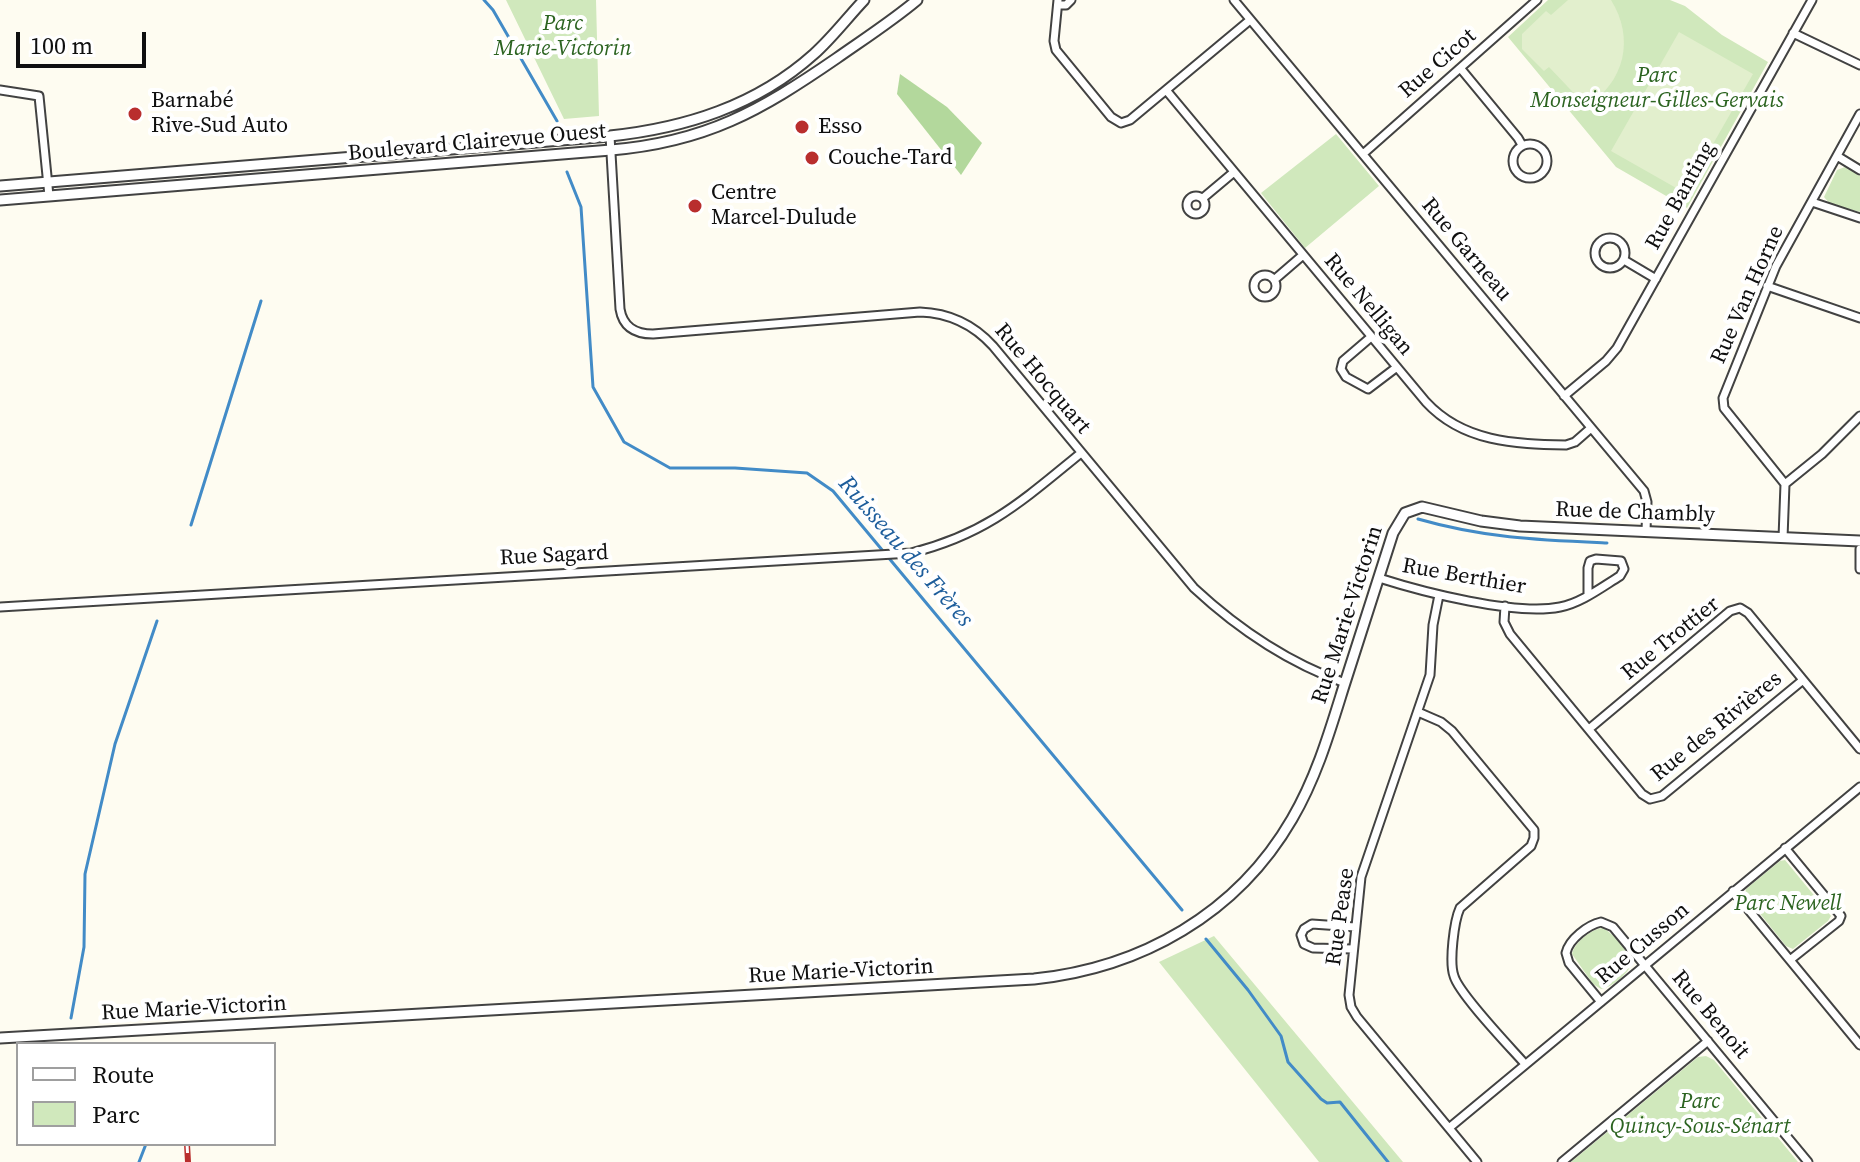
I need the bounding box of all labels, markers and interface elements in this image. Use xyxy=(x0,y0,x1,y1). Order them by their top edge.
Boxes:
park label: Parc Marie-Victorin xyxy=(494,11,632,62)
scale bar xyxy=(20,16,150,66)
street label: Rue Cicot xyxy=(1394,23,1482,105)
text: 100 m xyxy=(30,29,93,62)
park label: Parc Monseigneur-Gilles-Gervais xyxy=(1530,63,1784,114)
place label: Barnabé Rive-Sud Auto xyxy=(151,88,288,140)
marker: Barnabé Rive-Sud Auto xyxy=(126,105,144,123)
place label: Esso xyxy=(818,114,862,140)
marker: Esso xyxy=(793,118,811,136)
street label: Boulevard Clairevue Ouest xyxy=(347,119,607,167)
street label: Rue Banting xyxy=(1640,137,1722,255)
place label: Couche-Tard xyxy=(828,145,952,171)
marker: Couche-Tard xyxy=(803,149,821,167)
place label: Centre Marcel-Dulude xyxy=(711,180,857,232)
street label: Rue Garneau xyxy=(1415,193,1517,307)
marker: Centre Marcel-Dulude xyxy=(686,197,704,215)
street label: Rue Van Horne xyxy=(1706,222,1790,368)
street label: Rue Nelligan xyxy=(1318,249,1418,361)
street label: Rue Hocquart xyxy=(988,319,1096,439)
water label: Ruisseau des Frères xyxy=(832,471,978,633)
street label: Rue de Chambly xyxy=(1555,497,1715,529)
street label: Rue Marie-Victorin xyxy=(1307,523,1389,707)
street label: Rue Sagard xyxy=(499,540,609,572)
street label: Rue Berthier xyxy=(1400,553,1528,601)
street label: Rue Trottier xyxy=(1617,592,1725,686)
street label: Rue des Rivières xyxy=(1646,666,1788,788)
street label: Rue Pease xyxy=(1321,866,1361,968)
park label: Parc Newell xyxy=(1734,891,1842,917)
street label: Rue Cusson xyxy=(1591,897,1695,991)
street label: Rue Marie-Victorin xyxy=(748,954,934,990)
street label: Rue Benoit xyxy=(1665,965,1755,1065)
street label: Rue Marie-Victorin xyxy=(101,991,287,1027)
legend xyxy=(16,1042,276,1146)
text: Route xyxy=(92,1058,154,1091)
park label: Parc Quincy-Sous-Sénart xyxy=(1610,1089,1790,1140)
text: Parc xyxy=(92,1098,140,1131)

